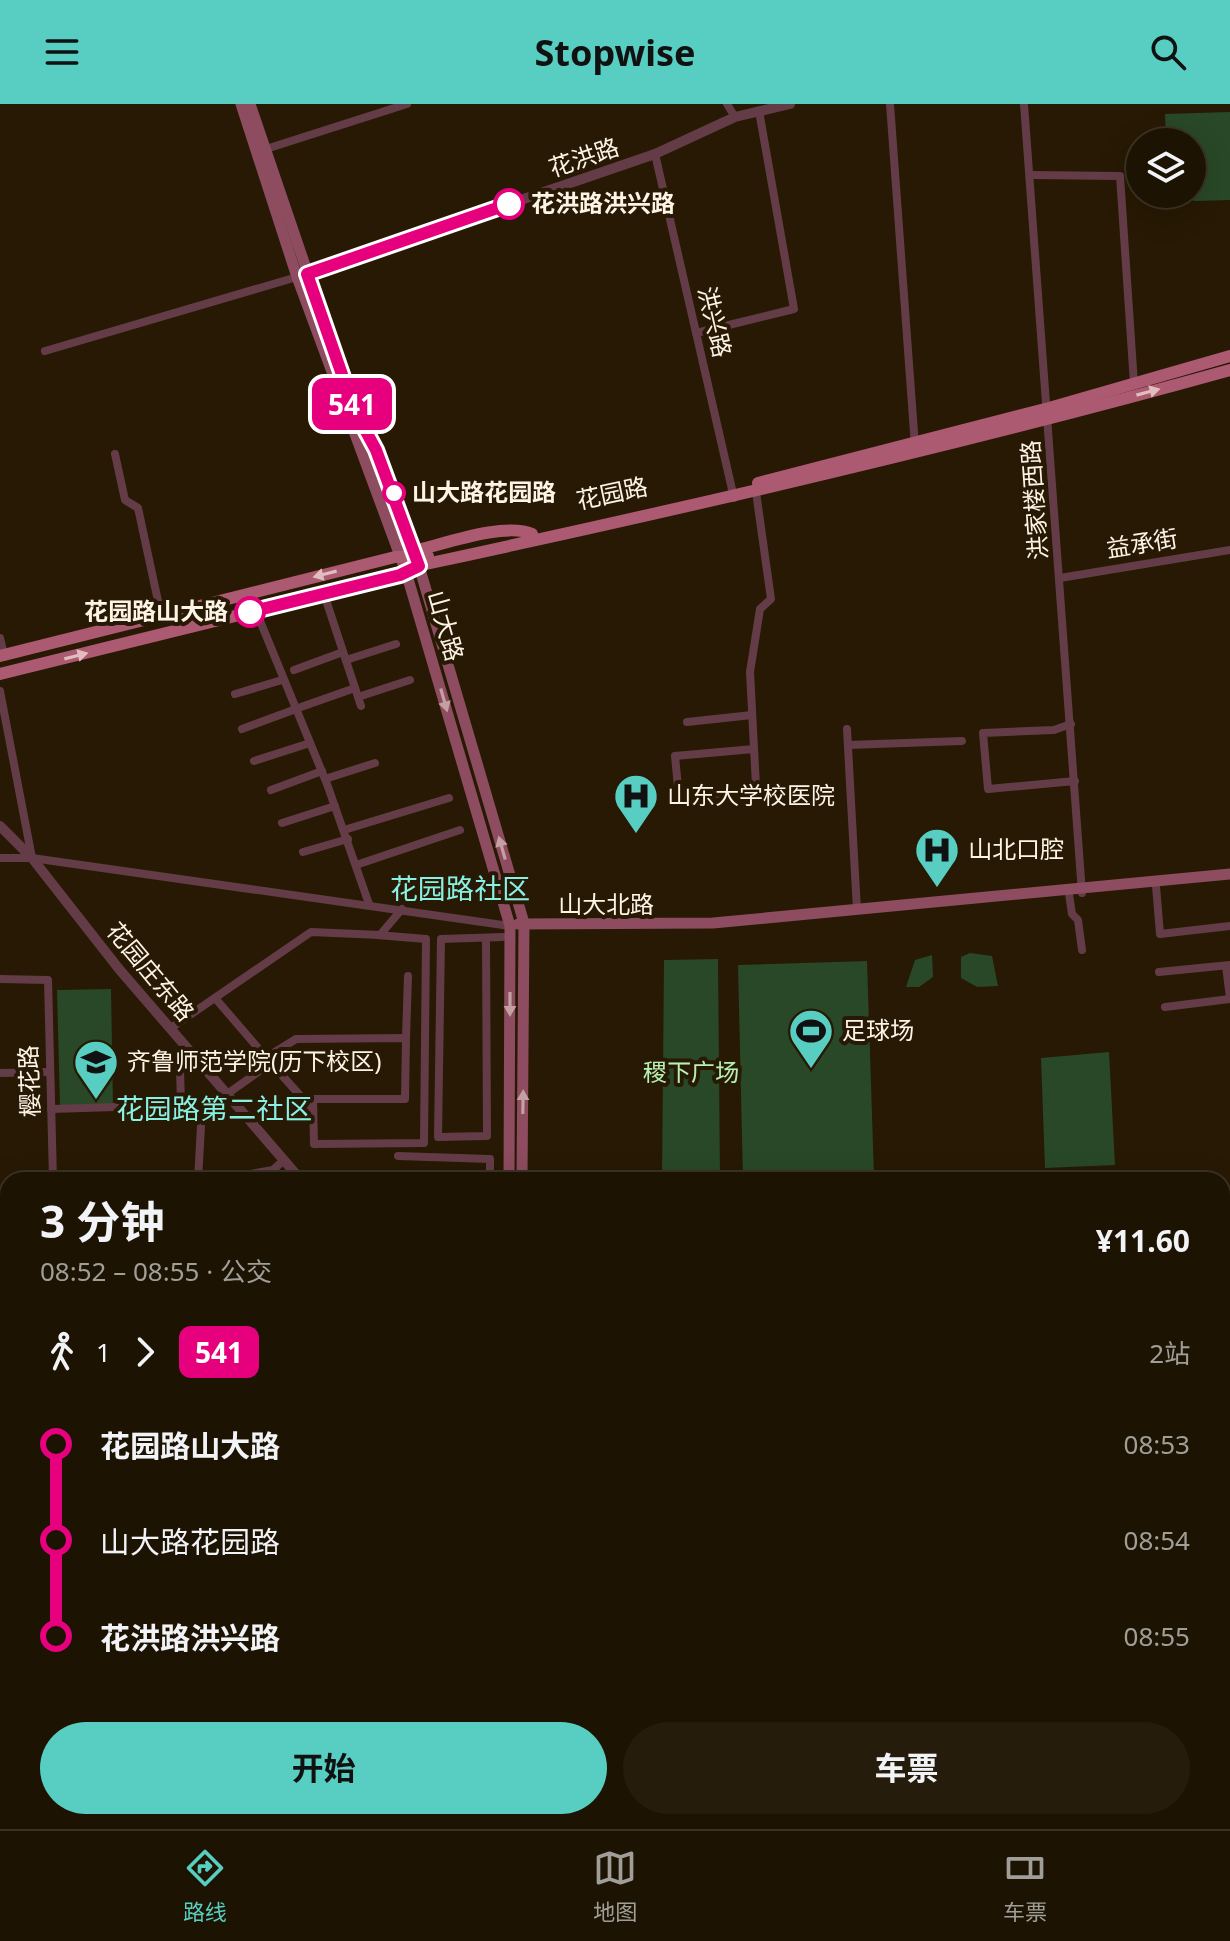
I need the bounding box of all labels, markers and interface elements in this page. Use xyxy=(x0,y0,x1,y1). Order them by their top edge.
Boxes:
text: Stopwise xyxy=(534,28,696,77)
icon: menu xyxy=(40,30,84,74)
icon: search xyxy=(1146,30,1190,74)
map controls xyxy=(1126,128,1206,208)
button: layers xyxy=(1126,128,1206,208)
street label: 花洪路 xyxy=(544,129,623,184)
place label: 花洪路洪兴路 xyxy=(531,186,675,219)
marker: 花洪路洪兴路 xyxy=(494,189,524,219)
street label: 洪兴路 xyxy=(691,283,740,360)
line badge: 541 xyxy=(306,378,398,430)
text: 541 xyxy=(328,385,376,423)
one-way arrow xyxy=(1136,386,1161,398)
street label: 洪家楼西路 xyxy=(1013,439,1054,561)
street label: 花园路 xyxy=(573,469,650,516)
place label: 山大路花园路 xyxy=(412,475,556,508)
marker: 山大路花园路 xyxy=(383,482,405,504)
street label: 益承街 xyxy=(1104,521,1180,564)
one-way arrow xyxy=(312,569,337,581)
street label: 山大路 xyxy=(421,586,472,665)
place label: 花园路山大路 xyxy=(84,594,228,627)
marker: 花园路山大路 xyxy=(235,597,265,627)
one-way arrow xyxy=(63,649,88,661)
one-way arrow xyxy=(438,689,451,713)
hospital icon: 山东大学校医院 xyxy=(612,772,660,835)
place label: 山东大学校医院 xyxy=(667,778,835,811)
hospital icon: 山北口腔 xyxy=(913,826,961,889)
place label: 山北口腔 xyxy=(968,832,1064,865)
one-way arrow xyxy=(495,836,507,861)
district label: 花园路社区 xyxy=(390,869,530,907)
street label: 山大北路 xyxy=(558,887,654,920)
street label: 花园庄东路 xyxy=(100,914,202,1028)
one-way arrow xyxy=(503,992,516,1017)
sports icon: 足球场 xyxy=(787,1007,835,1070)
place label: 足球场 xyxy=(842,1013,914,1046)
school or university icon: 齐鲁师范学院(历下校区) xyxy=(72,1038,120,1101)
street label: 樱花路 xyxy=(11,1044,46,1118)
place label: 齐鲁师范学院(历下校区) xyxy=(127,1044,381,1077)
park label: 稷下广场 xyxy=(643,1055,739,1088)
district label: 花园路第二社区 xyxy=(116,1089,312,1127)
one-way arrow xyxy=(517,1089,529,1114)
text: 3 分钟 xyxy=(40,1191,165,1251)
text: ¥11.60 xyxy=(1096,1220,1190,1261)
text: 08:52 – 08:55 · 公交 xyxy=(40,1253,272,1289)
icon: walk xyxy=(40,1330,84,1374)
icon: forward xyxy=(123,1330,167,1374)
text: 541 xyxy=(195,1333,243,1371)
text: 1 xyxy=(96,1334,111,1370)
text: 2站 xyxy=(1149,1335,1190,1371)
text: 花园路山大路 xyxy=(100,1425,280,1466)
text: 08:53 xyxy=(1124,1426,1190,1462)
text: 山大路花园路 xyxy=(100,1521,280,1562)
text: 08:54 xyxy=(1124,1522,1190,1558)
text: 花洪路洪兴路 xyxy=(100,1617,280,1658)
text: 08:55 xyxy=(1124,1618,1190,1654)
button: 开始 xyxy=(40,1722,607,1814)
button: 车票 xyxy=(623,1722,1190,1814)
tab: 路线 xyxy=(183,1846,227,1926)
tab: 地图 xyxy=(593,1846,637,1926)
tab: 车票 xyxy=(1003,1846,1047,1926)

